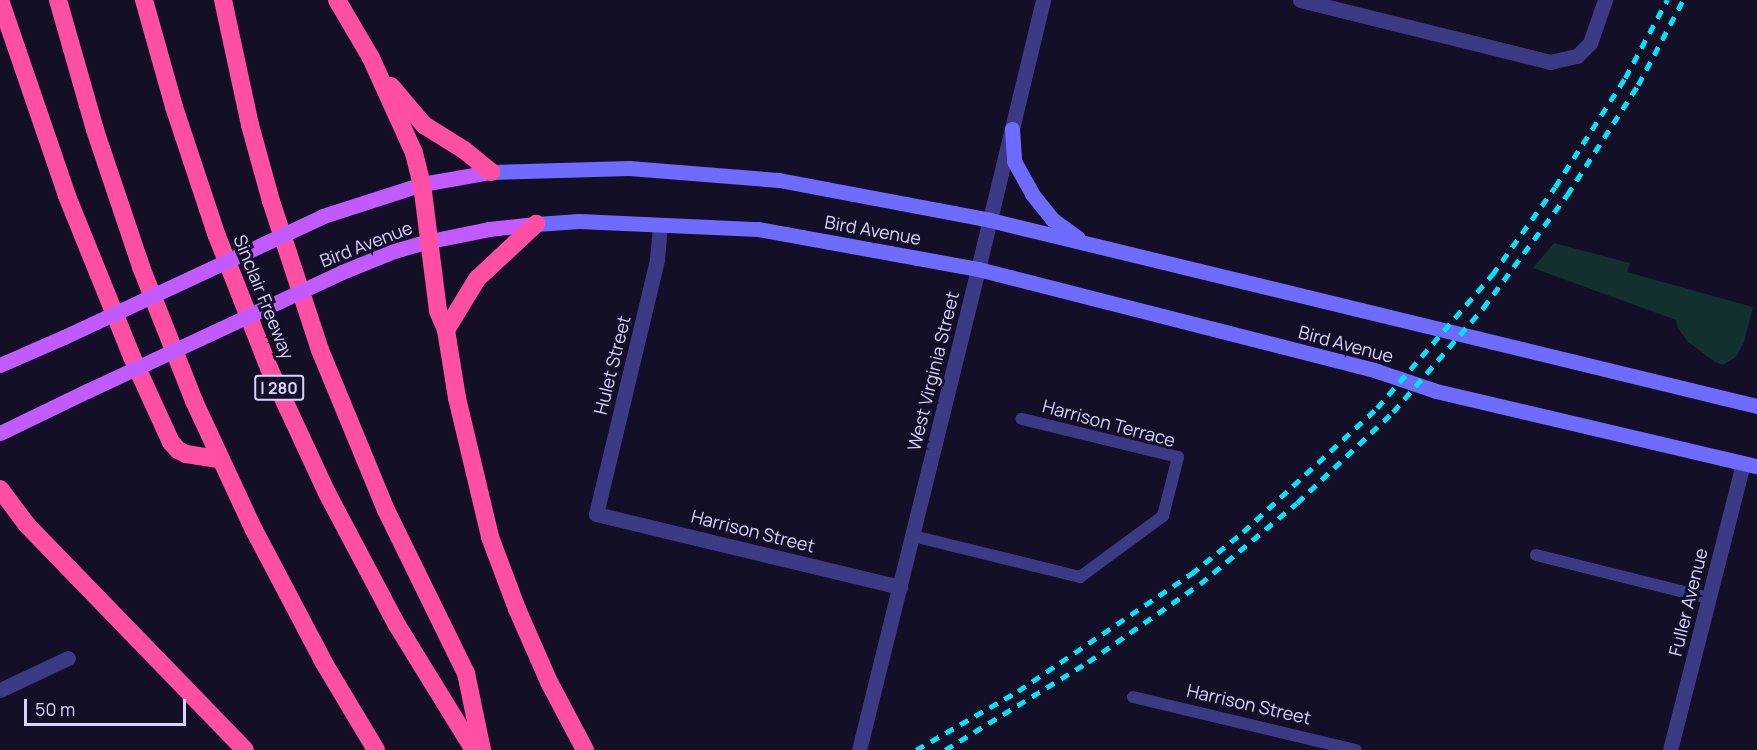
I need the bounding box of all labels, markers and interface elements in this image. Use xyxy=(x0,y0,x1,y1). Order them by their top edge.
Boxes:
street label: Bird Avenue xyxy=(823,211,923,249)
street label: Bird Avenue xyxy=(317,216,415,272)
street label: Sinclair Freeway xyxy=(229,232,299,362)
street label: West Virginia Street xyxy=(903,289,963,453)
street label: Hulet Street xyxy=(589,313,635,417)
street label: Bird Avenue xyxy=(1296,321,1396,367)
road number: I 280 xyxy=(254,375,304,401)
street label: Harrison Terrace xyxy=(1040,395,1178,451)
street label: Harrison Street xyxy=(689,505,817,557)
street label: Fuller Avenue xyxy=(1664,546,1712,658)
street label: Harrison Street xyxy=(1185,679,1313,729)
scale bar xyxy=(27,687,189,725)
text: 50 m xyxy=(35,697,75,721)

